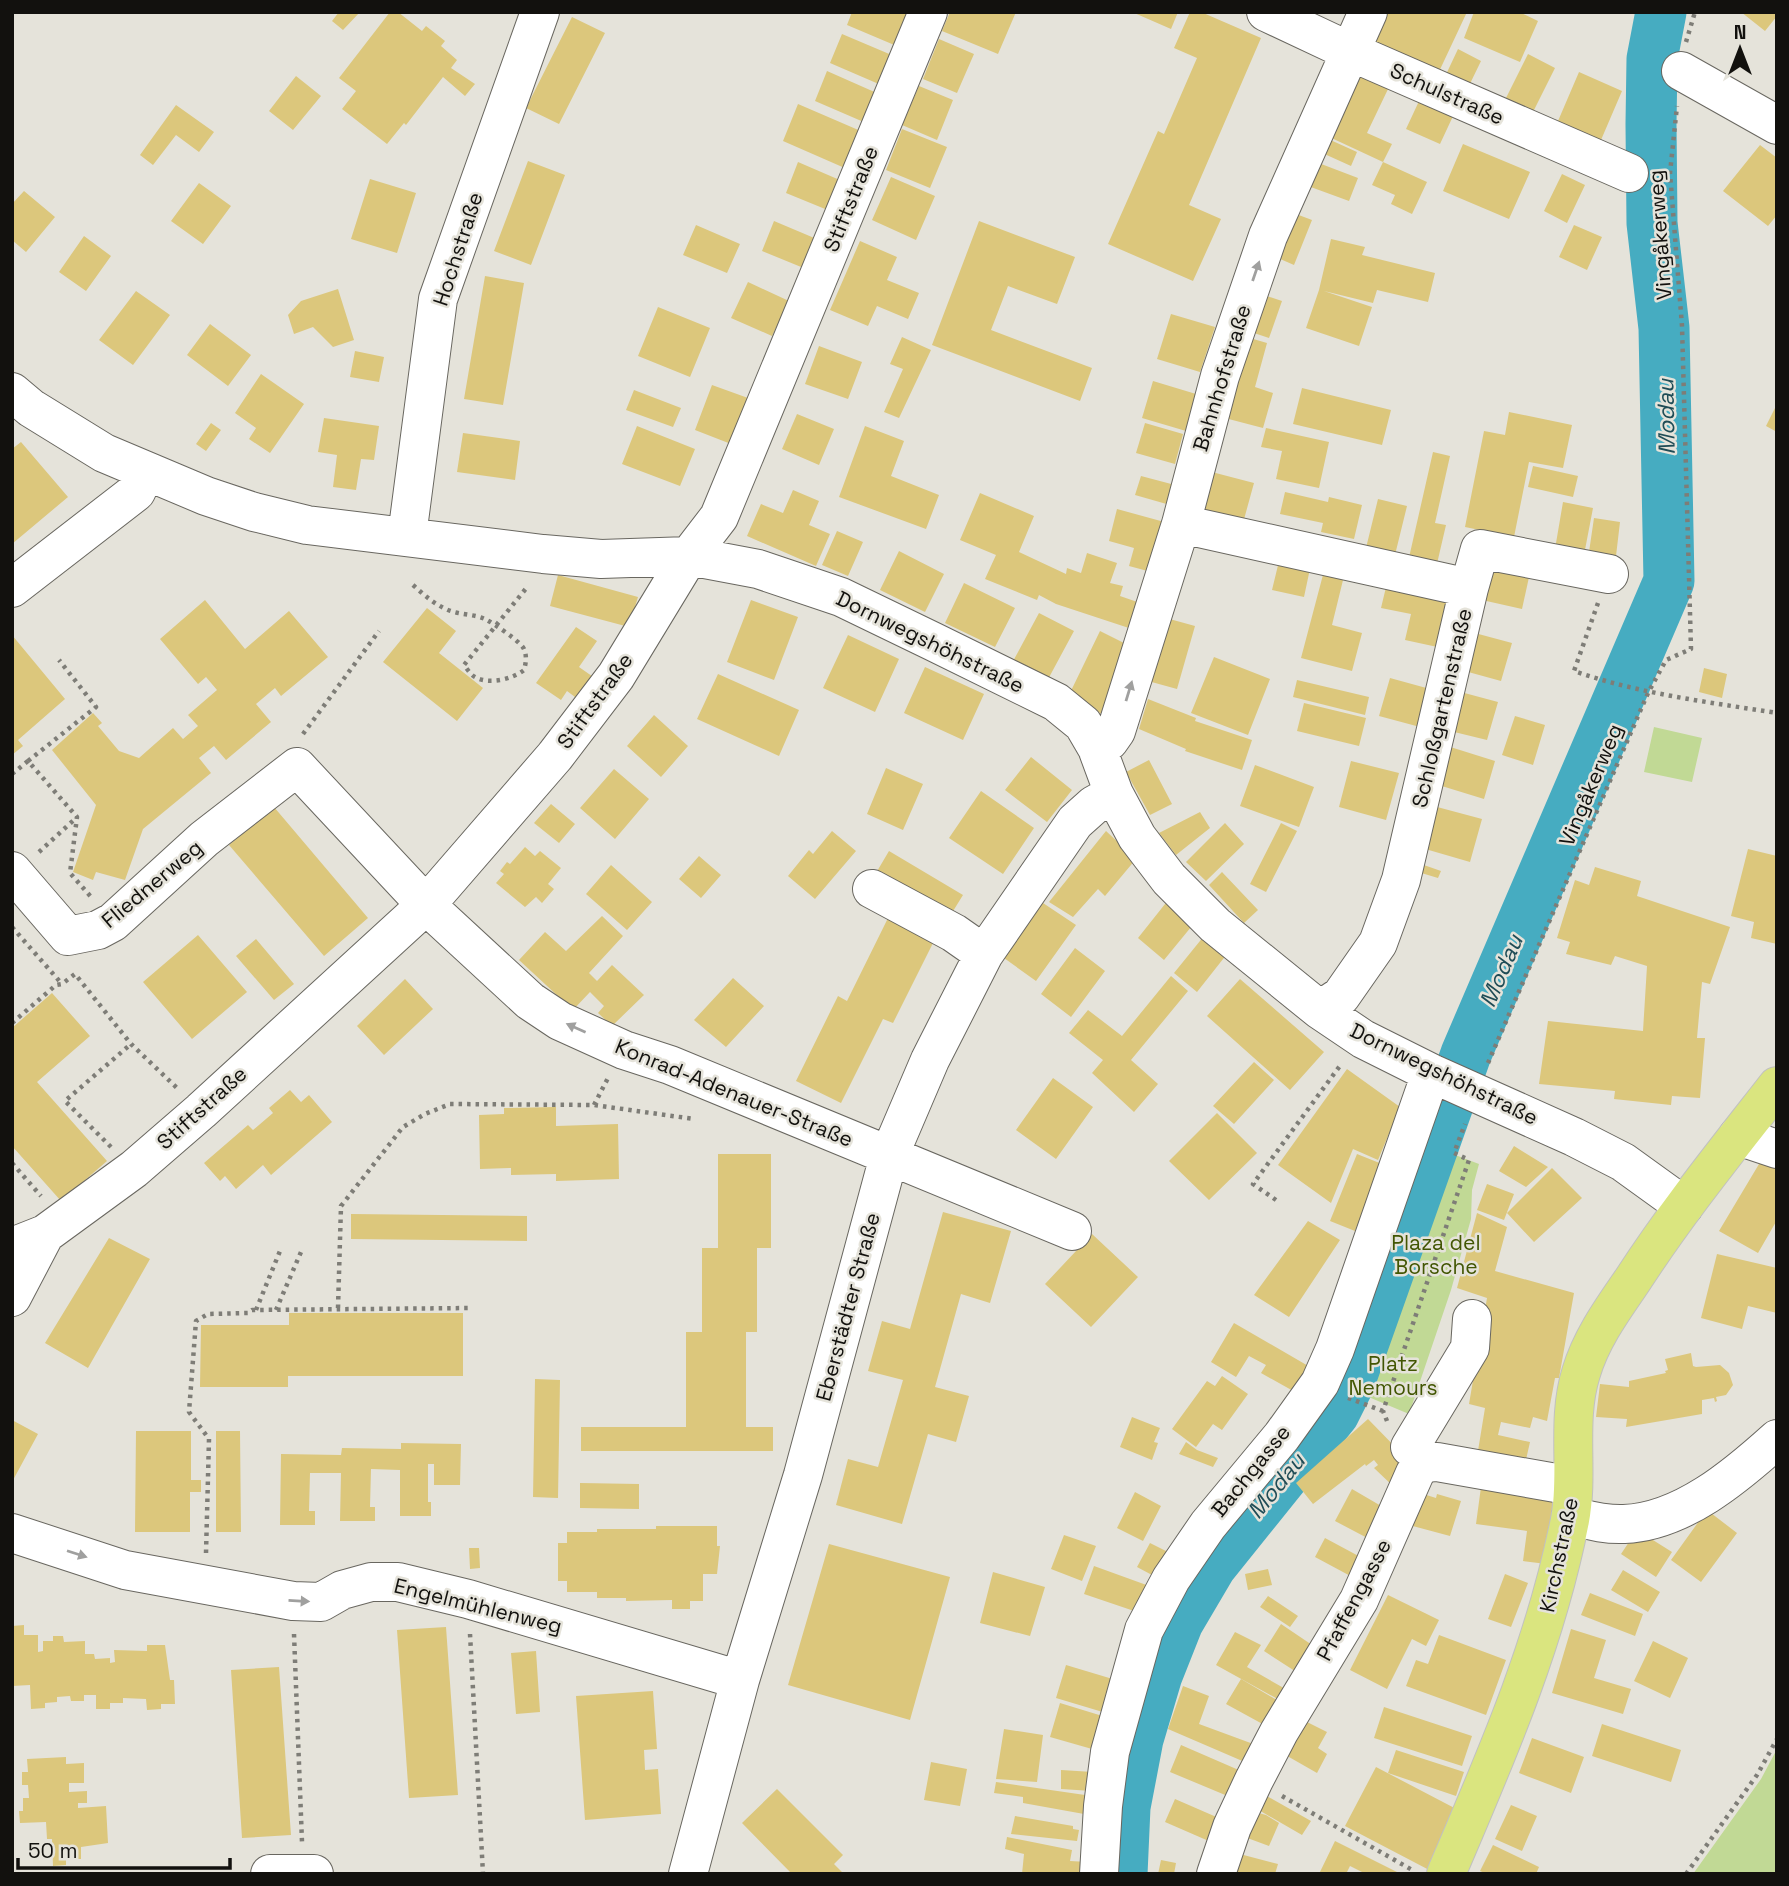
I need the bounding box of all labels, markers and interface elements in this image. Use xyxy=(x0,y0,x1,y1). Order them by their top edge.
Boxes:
north arrow xyxy=(1705,14,1775,84)
text: N xyxy=(1734,20,1746,45)
street label: Schulstraße xyxy=(1386,56,1508,131)
street label: Stiftstraße xyxy=(817,142,884,256)
street label: Vingåkerweg xyxy=(1641,169,1678,301)
street label: Hochstraße xyxy=(426,189,489,309)
one-way arrow xyxy=(1251,260,1262,281)
street label: Bahnhofstraße xyxy=(1186,301,1257,454)
water label: Modau xyxy=(1650,378,1682,455)
street label: Dornwegshöhstraße xyxy=(832,584,1029,699)
street label: Schloßgartenstraße xyxy=(1405,606,1478,810)
street label: Stiftstraße xyxy=(551,647,638,754)
one-way arrow xyxy=(1124,680,1134,701)
street label: Vingåkerweg xyxy=(1553,720,1628,850)
street label: Fliednerweg xyxy=(96,834,208,934)
water label: Modau xyxy=(1472,929,1530,1012)
street label: Dornwegshöhstraße xyxy=(1346,1016,1543,1131)
one-way arrow xyxy=(566,1022,586,1034)
street label: Konrad-Adenauer-Straße xyxy=(611,1032,857,1153)
street label: Stiftstraße xyxy=(151,1060,252,1155)
street label: Eberstädter Straße xyxy=(809,1210,886,1404)
park label: Plaza del Borsche xyxy=(1391,1229,1481,1280)
park label: Platz Nemours xyxy=(1348,1350,1438,1401)
street label: Bachgasse xyxy=(1205,1419,1296,1522)
water label: Modau xyxy=(1240,1446,1312,1525)
street label: Kirchstraße xyxy=(1533,1495,1584,1615)
street label: Pfaffengasse xyxy=(1310,1534,1397,1665)
one-way arrow xyxy=(67,1549,88,1560)
street label: Engelmühlenweg xyxy=(391,1572,565,1639)
one-way arrow xyxy=(288,1596,310,1607)
scale bar xyxy=(18,1826,229,1870)
text: 50 m xyxy=(28,1837,78,1864)

